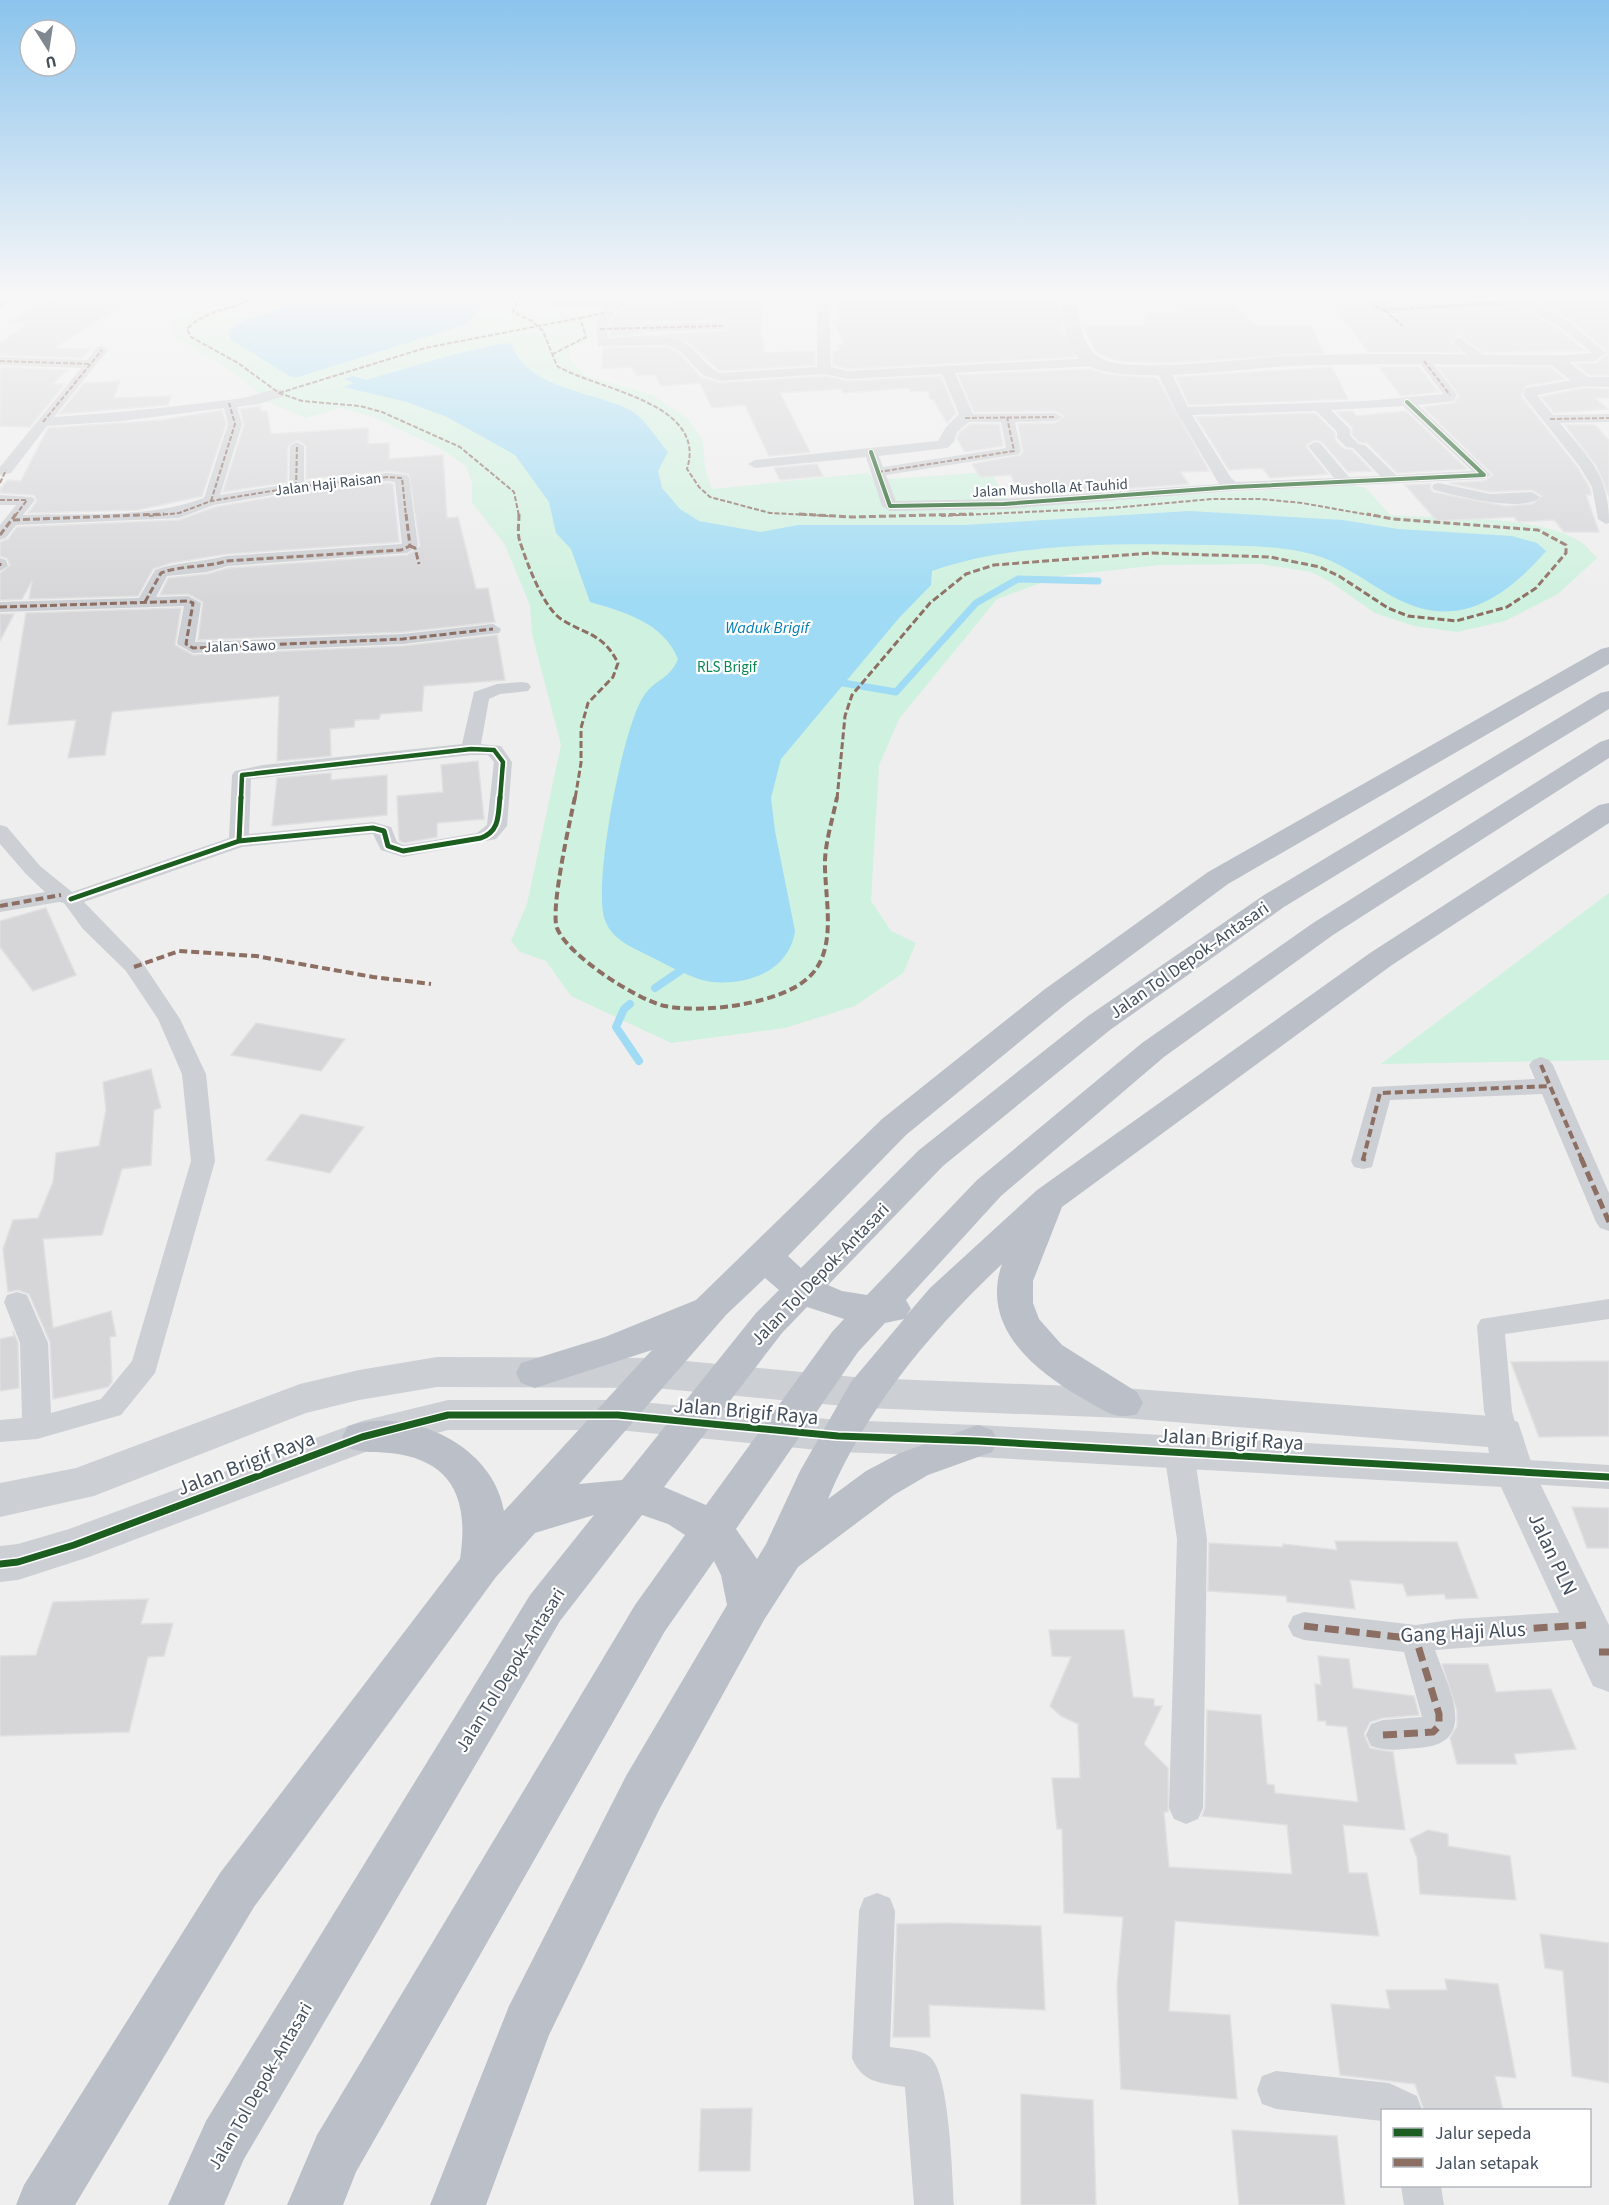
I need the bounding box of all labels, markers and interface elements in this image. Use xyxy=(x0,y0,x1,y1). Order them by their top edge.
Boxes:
north arrow xyxy=(18,18,78,78)
text: U xyxy=(43,50,58,74)
street label: Jalan Haji Raisan xyxy=(274,468,382,501)
street label: Jalan Musholla At Tauhid xyxy=(972,474,1128,503)
water label: Waduk Brigif xyxy=(725,617,811,639)
street label: Jalan Sawo xyxy=(204,635,276,658)
park label: RLS Brigif xyxy=(697,657,758,678)
street label: Jalan Tol Depok–Antasari xyxy=(1105,896,1274,1025)
street label: Jalan Tol Depok–Antasari xyxy=(746,1198,895,1351)
street label: Jalan Brigif Raya xyxy=(672,1390,820,1432)
street label: Jalan Brigif Raya xyxy=(1158,1420,1304,1458)
street label: Jalan Brigif Raya xyxy=(173,1423,319,1503)
street label: Jalan PLN xyxy=(1521,1508,1585,1600)
street label: Jalan Tol Depok–Antasari xyxy=(450,1583,571,1757)
street label: Gang Haji Alus xyxy=(1399,1614,1527,1650)
street label: Jalan Tol Depok–Antasari xyxy=(202,1998,319,2175)
legend xyxy=(1381,2109,1591,2187)
text: Jalur sepeda xyxy=(1435,2121,1531,2146)
text: Jalan setapak xyxy=(1435,2151,1539,2176)

